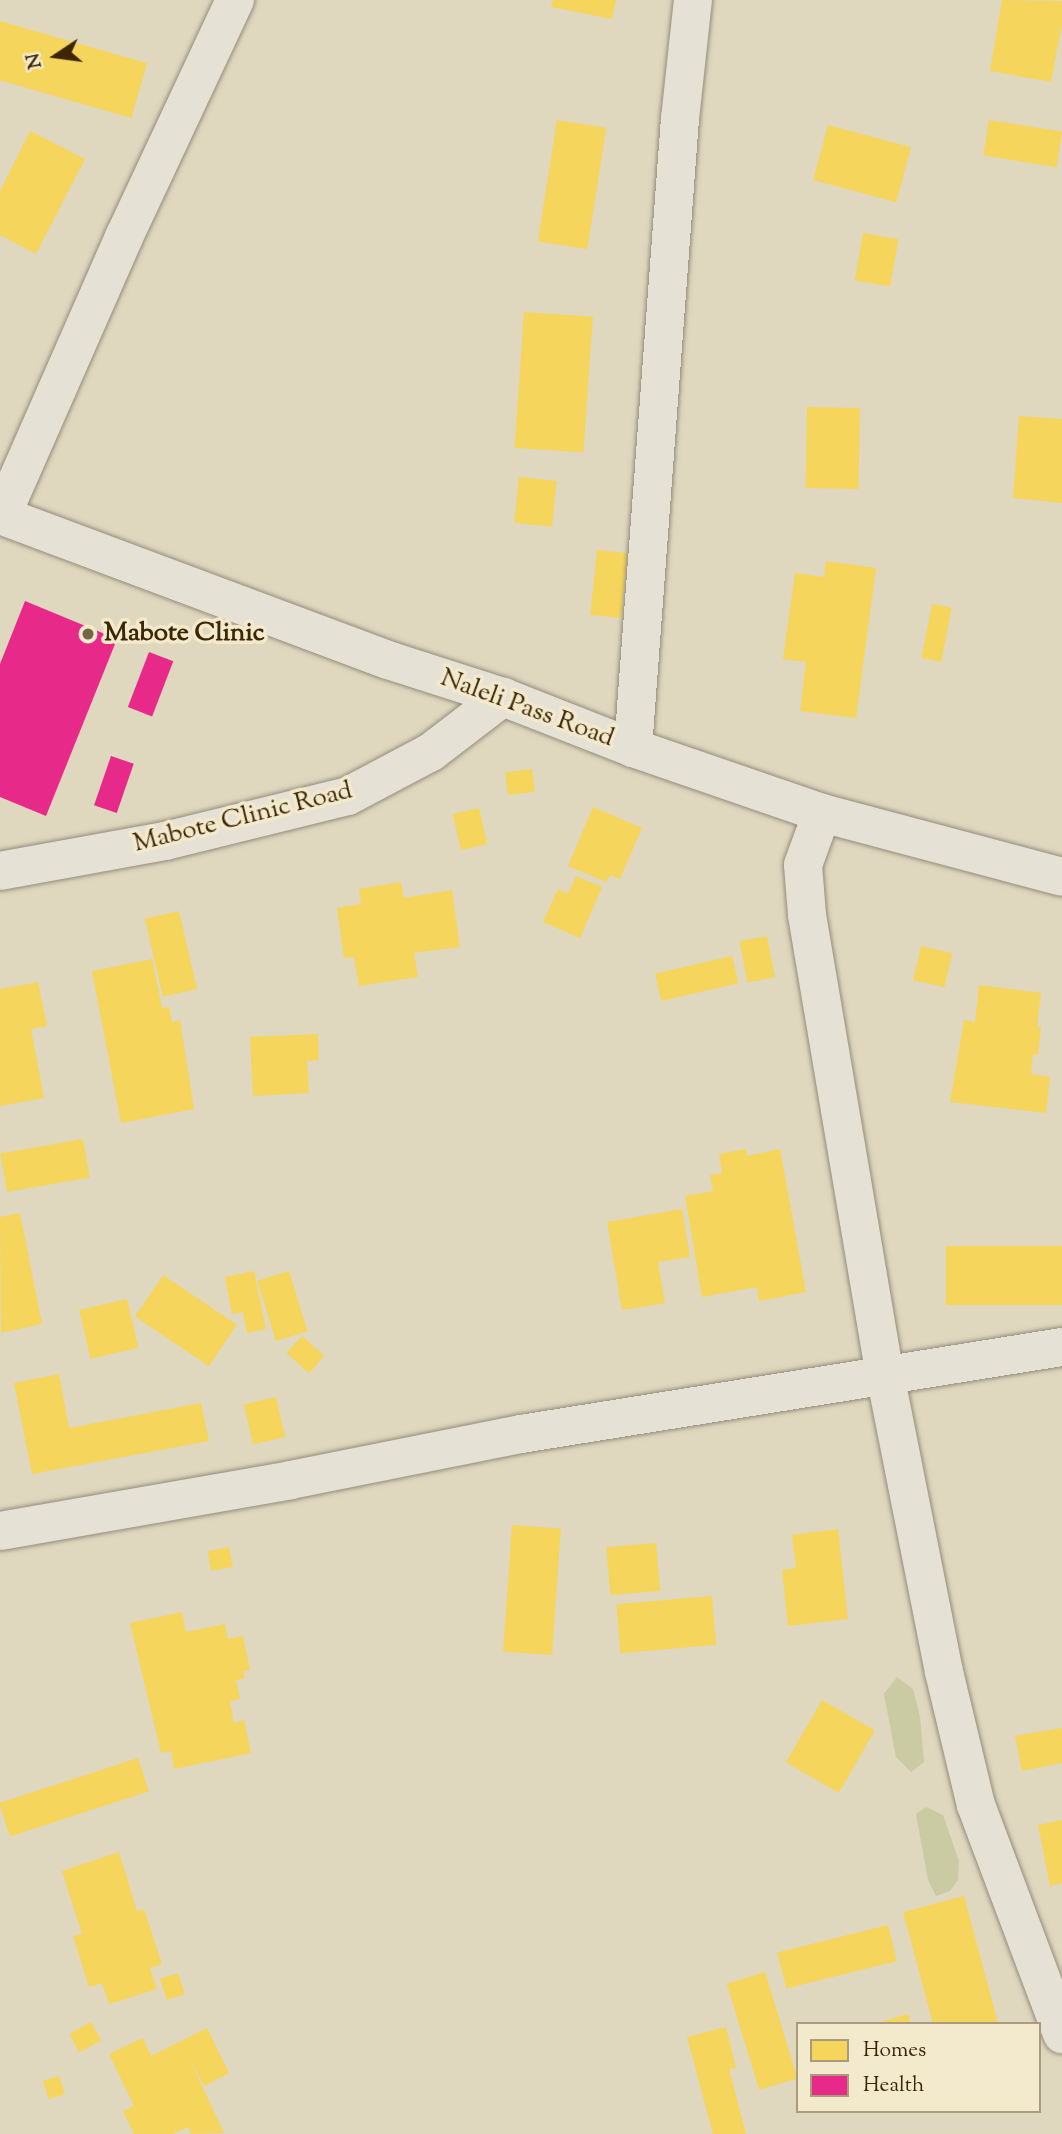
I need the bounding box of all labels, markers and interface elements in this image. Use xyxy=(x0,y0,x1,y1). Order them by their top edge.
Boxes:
north arrow xyxy=(21,21,91,91)
text: N xyxy=(20,50,50,71)
place label: Mabote Clinic xyxy=(104,618,264,650)
marker: Mabote Clinic xyxy=(78,624,98,644)
street label: Naleli Pass Road xyxy=(436,663,618,755)
street label: Mabote Clinic Road xyxy=(130,776,356,860)
legend xyxy=(796,2022,1041,2113)
text: Homes xyxy=(863,2036,926,2066)
text: Health xyxy=(863,2071,924,2101)

